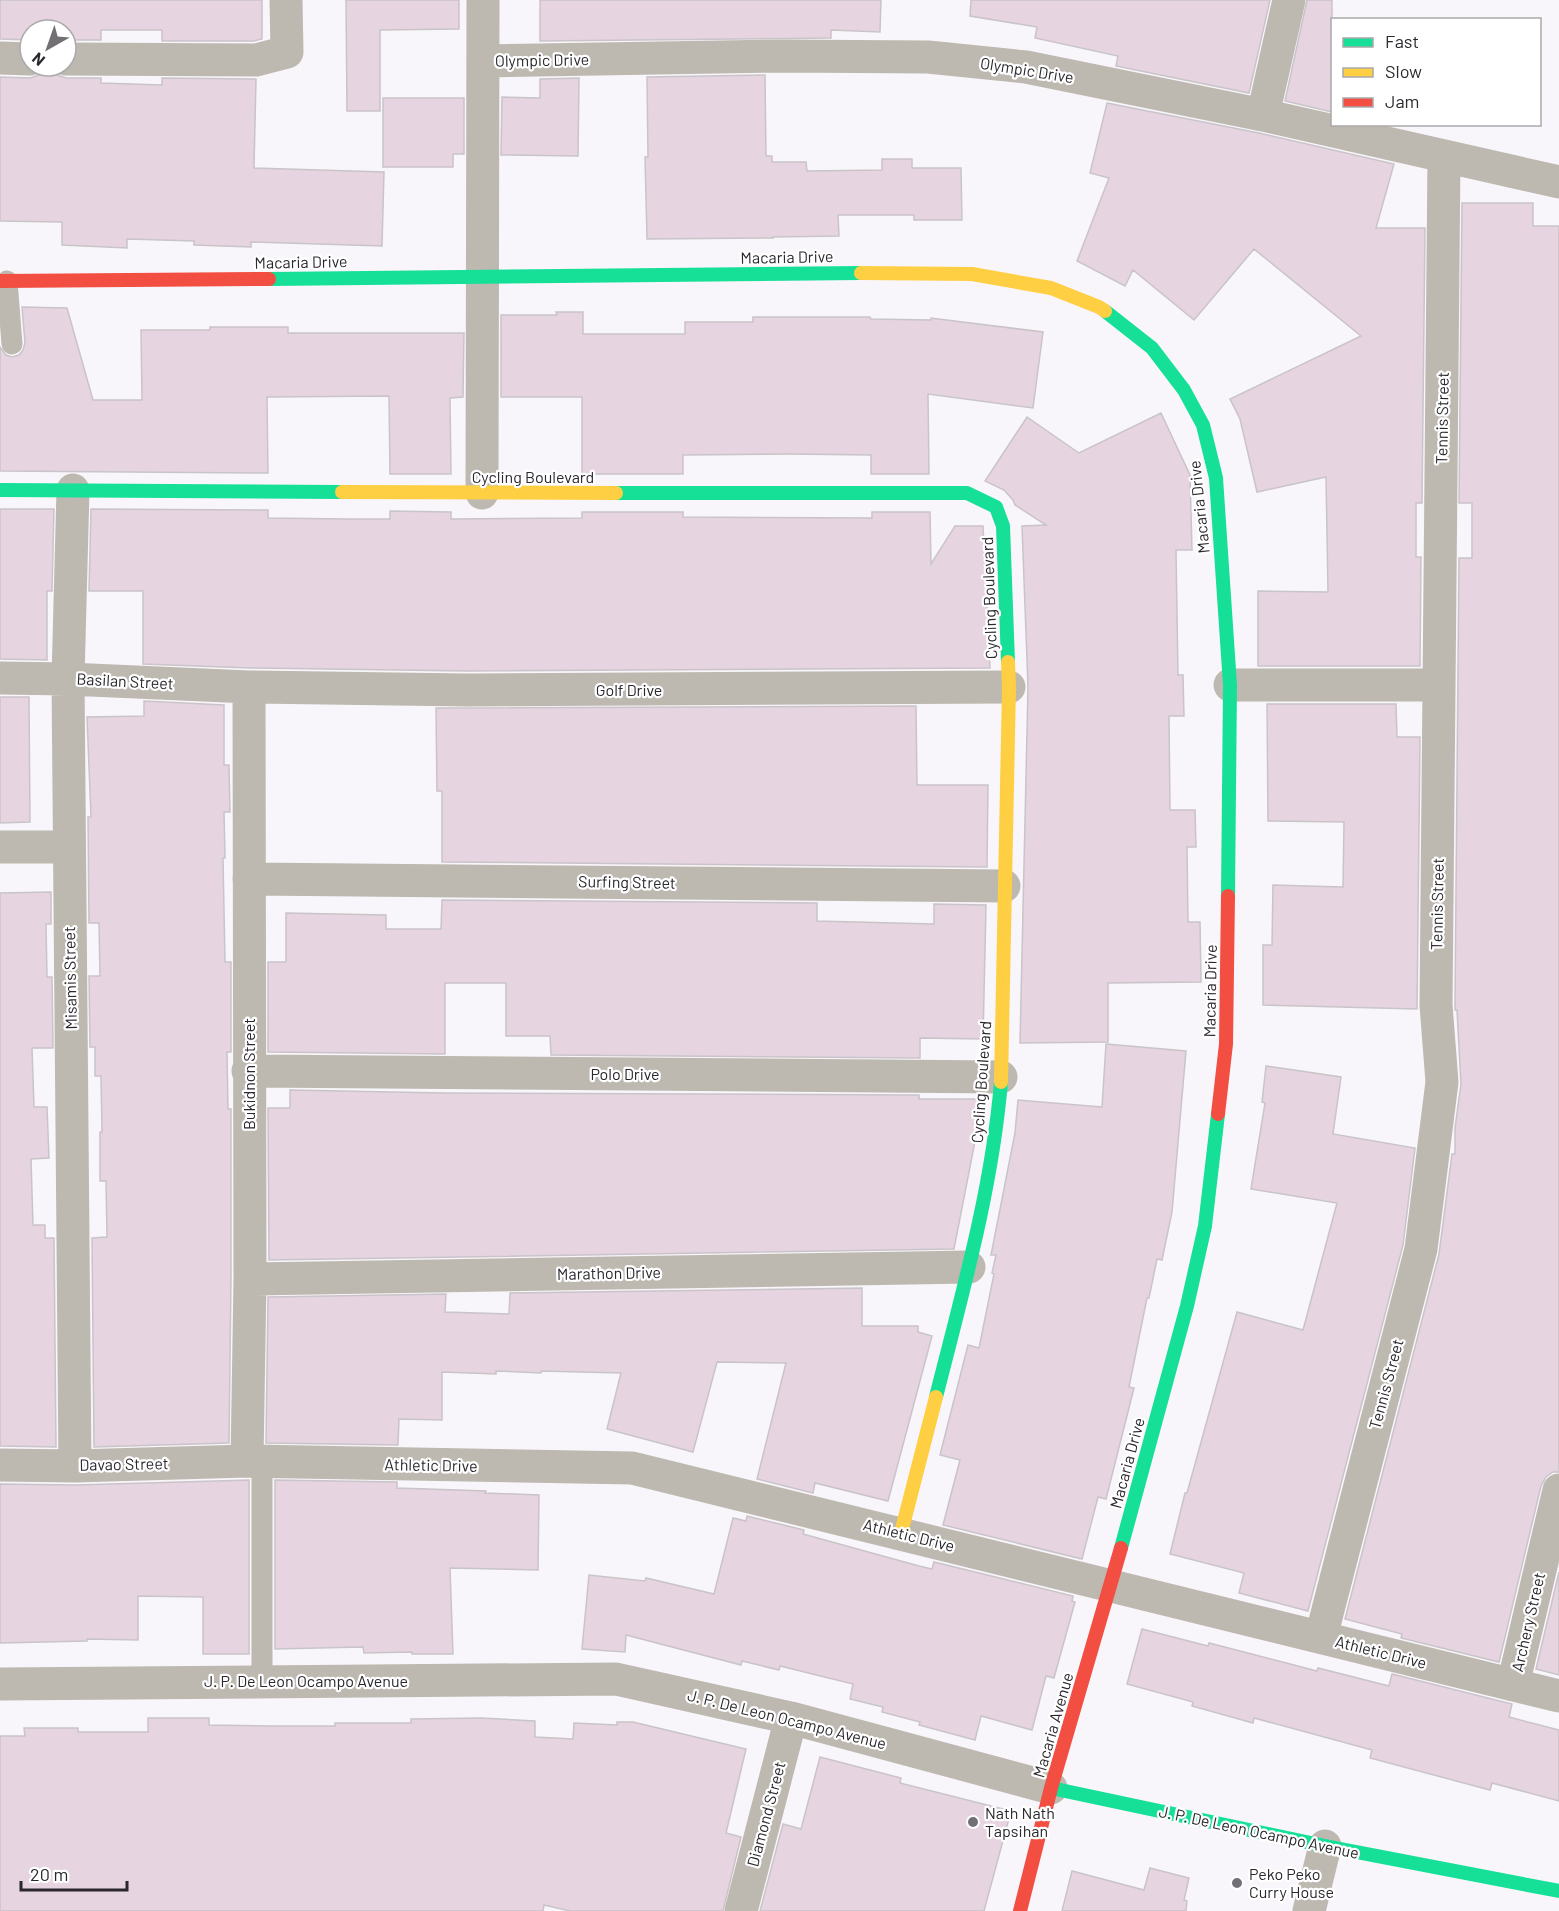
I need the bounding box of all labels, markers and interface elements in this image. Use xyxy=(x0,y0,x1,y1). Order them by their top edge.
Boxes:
north arrow xyxy=(18,18,78,78)
legend xyxy=(1331,18,1541,126)
text: Fast xyxy=(1385,30,1419,52)
text: N xyxy=(28,49,48,71)
street label: Olympic Drive xyxy=(495,49,589,70)
street label: Olympic Drive xyxy=(979,53,1075,86)
text: Slow xyxy=(1385,60,1422,82)
text: Jam xyxy=(1385,90,1419,112)
street label: Macaria Drive xyxy=(740,246,834,267)
street label: Macaria Drive xyxy=(254,251,348,272)
street label: Tennis Street xyxy=(1431,372,1452,464)
street label: Macaria Drive xyxy=(1184,460,1213,554)
street label: Cycling Boulevard xyxy=(472,467,594,486)
street label: Cycling Boulevard xyxy=(977,536,1000,660)
street label: Basilan Street xyxy=(76,668,174,693)
street label: Golf Drive xyxy=(596,680,662,699)
street label: Tennis Street xyxy=(1426,858,1447,950)
street label: Surfing Street xyxy=(578,871,676,892)
street label: Misamis Street xyxy=(59,926,80,1030)
street label: Macaria Drive xyxy=(1199,944,1220,1038)
street label: Bukidnon Street xyxy=(239,1018,258,1130)
street label: Cycling Boulevard xyxy=(967,1020,994,1144)
street label: Polo Drive xyxy=(590,1064,660,1083)
street label: Marathon Drive xyxy=(557,1262,661,1283)
street label: Tennis Street xyxy=(1364,1337,1407,1431)
street label: Macaria Drive xyxy=(1105,1415,1148,1510)
street label: Davao Street xyxy=(79,1453,169,1474)
street label: Athletic Drive xyxy=(384,1454,478,1475)
street label: Athletic Drive xyxy=(862,1514,957,1555)
street label: Archery Street xyxy=(1507,1570,1548,1673)
street label: Athletic Drive xyxy=(1334,1631,1429,1672)
street label: Macaria Avenue xyxy=(1028,1670,1077,1780)
street label: J. P. De Leon Ocampo Avenue xyxy=(204,1671,408,1690)
street label: J. P. De Leon Ocampo Avenue xyxy=(686,1685,888,1752)
street label: Diamond Street xyxy=(742,1759,789,1869)
street label: J. P. De Leon Ocampo Avenue xyxy=(1157,1801,1361,1862)
place label: Nath Nath Tapsihan xyxy=(985,1803,1055,1840)
marker: Nath Nath Tapsihan xyxy=(966,1815,980,1829)
scale bar xyxy=(21,1854,128,1892)
text: 20 m xyxy=(30,1863,68,1885)
place label: Peko Peko Curry House xyxy=(1249,1864,1334,1901)
marker: Peko Peko Curry House xyxy=(1230,1876,1244,1890)

